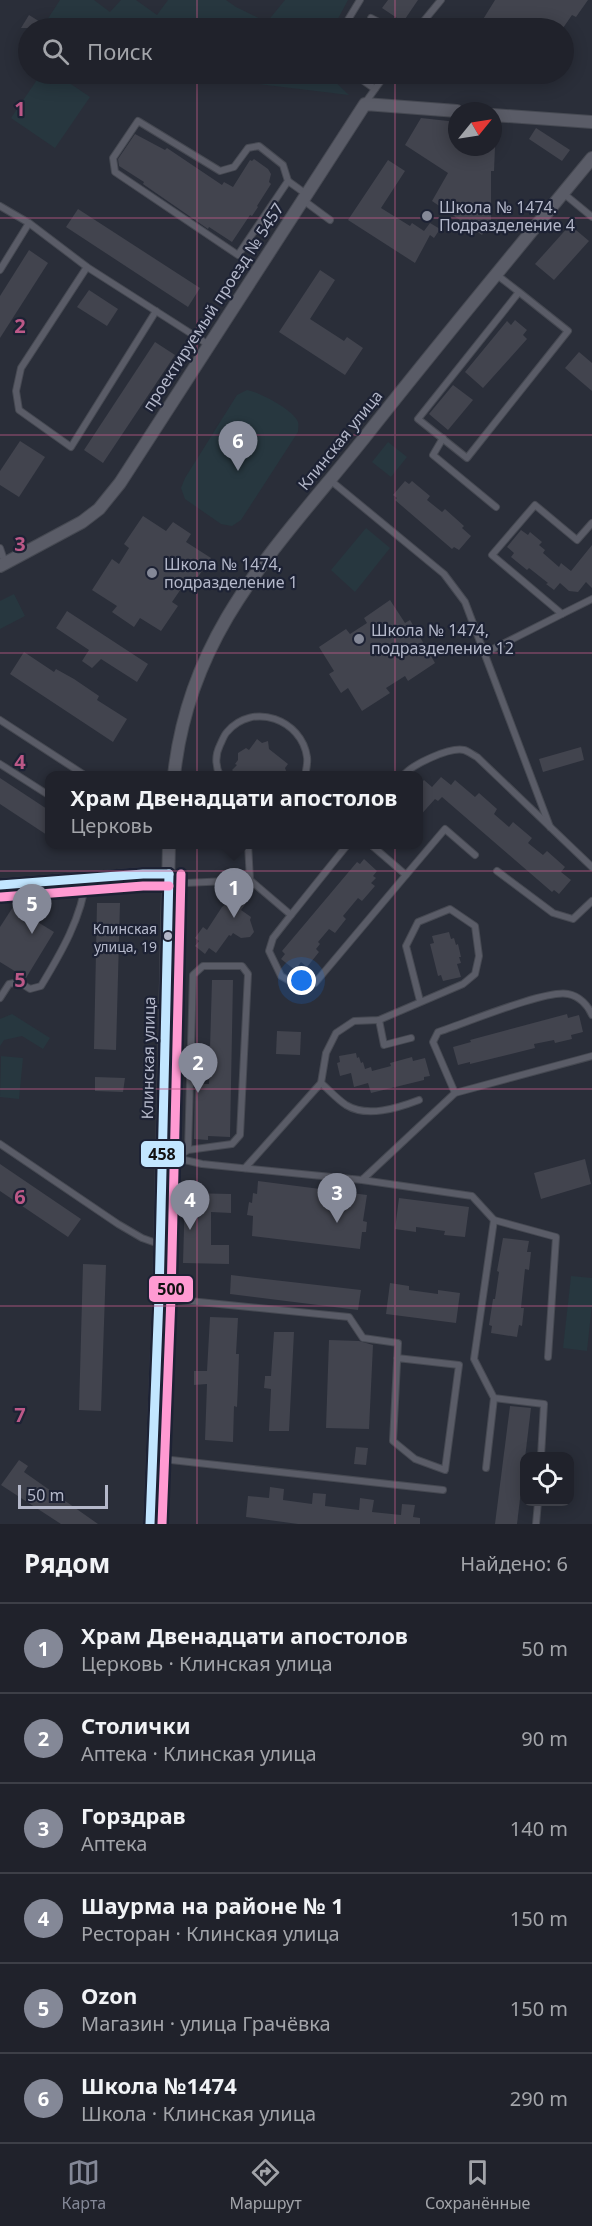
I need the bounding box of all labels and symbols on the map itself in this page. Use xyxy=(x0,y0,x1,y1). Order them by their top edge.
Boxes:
text: 1 xyxy=(14,95,26,122)
north arrow xyxy=(448,102,502,156)
place label: Школа № 1474. Подразделение 4 xyxy=(439,196,575,236)
street label: проектируемый проезд № 5457 xyxy=(137,199,289,415)
marker: Школа № 1474. Подразделение 4 xyxy=(420,209,434,223)
text: 2 xyxy=(14,312,26,339)
street label: Клинская улица xyxy=(293,385,387,495)
pin: 6 xyxy=(218,422,258,471)
text: 3 xyxy=(14,530,26,557)
place label: Школа № 1474, подразделение 1 xyxy=(164,553,298,593)
marker: Школа № 1474, подразделение 1 xyxy=(145,566,159,580)
place label: Школа № 1474, подразделение 12 xyxy=(371,619,514,659)
marker: Школа № 1474, подразделение 12 xyxy=(352,632,366,646)
text: 4 xyxy=(14,748,26,775)
pin: 1 xyxy=(214,868,254,918)
pin: 5 xyxy=(12,884,51,934)
place label: Клинская улица, 19 xyxy=(93,919,157,956)
marker: Клинская улица, 19 xyxy=(162,930,174,942)
text: 5 xyxy=(14,966,26,993)
your location xyxy=(287,966,316,995)
street label: Клинская улица xyxy=(136,996,160,1120)
pin: 2 xyxy=(178,1044,218,1093)
line badge: 458 xyxy=(140,1140,185,1168)
text: 458 xyxy=(148,1143,176,1165)
pin: 3 xyxy=(318,1174,356,1223)
pin: 4 xyxy=(170,1180,210,1230)
text: 6 xyxy=(14,1183,26,1210)
line badge: 500 xyxy=(148,1275,194,1303)
text: 500 xyxy=(157,1278,185,1300)
text: 7 xyxy=(14,1401,26,1428)
scale bar xyxy=(18,1482,108,1510)

